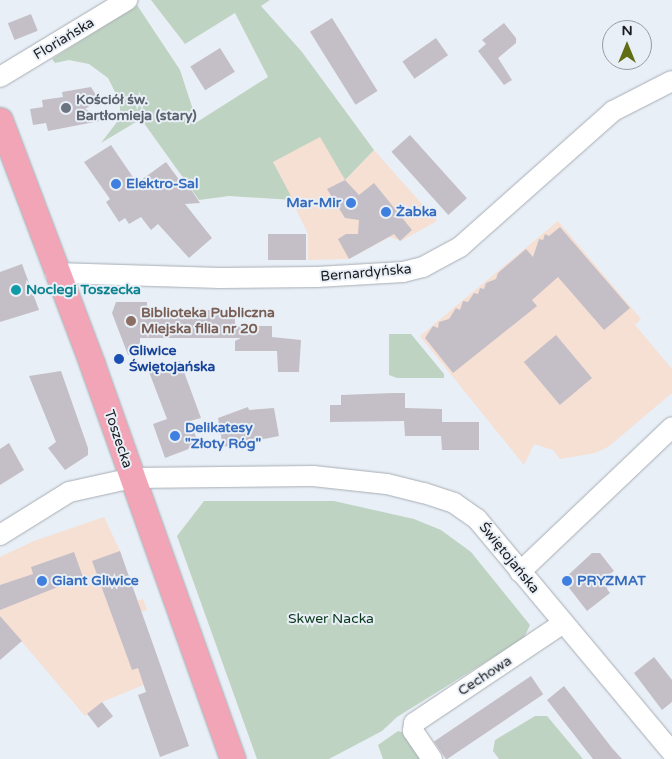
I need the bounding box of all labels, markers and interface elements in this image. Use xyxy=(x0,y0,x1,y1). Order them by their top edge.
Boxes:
street label: Floriańska xyxy=(31,14,97,64)
north arrow xyxy=(602,20,652,70)
text: N xyxy=(621,22,633,39)
place label: Kościół św. Bartłomieja (stary) xyxy=(76,92,197,124)
marker: Kościół św. Bartłomieja (stary) xyxy=(60,102,72,114)
place label: Elektro-Sal xyxy=(126,176,198,192)
marker: Elektro-Sal xyxy=(110,178,122,190)
place label: Mar-Mir xyxy=(286,195,341,211)
marker: Mar-Mir xyxy=(345,197,357,209)
place label: Żabka xyxy=(396,204,437,220)
marker: Żabka xyxy=(380,206,392,218)
street label: Bernardyńska xyxy=(320,261,412,285)
place label: Noclegi Toszecka xyxy=(26,282,141,298)
marker: Noclegi Toszecka xyxy=(10,284,22,296)
place label: Biblioteka Publiczna Miejska filia nr 20 xyxy=(141,305,275,338)
marker: Biblioteka Publiczna Miejska filia nr 20 xyxy=(125,315,137,327)
place label: Gliwice Świętojańska xyxy=(129,343,215,376)
marker: Gliwice Świętojańska xyxy=(113,353,125,365)
street label: Toszecka xyxy=(100,408,136,470)
place label: Delikatesy "Złoty Róg" xyxy=(185,420,261,452)
marker: Delikatesy "Złoty Róg" xyxy=(169,430,181,442)
street label: Świętojańska xyxy=(475,519,543,597)
place label: Giant Gliwice xyxy=(52,573,139,589)
place label: PRYZMAT xyxy=(577,573,646,589)
marker: Giant Gliwice xyxy=(36,575,48,587)
marker: PRYZMAT xyxy=(561,575,573,587)
park label: Skwer Nacka xyxy=(288,611,374,627)
street label: Cechowa xyxy=(455,652,515,700)

